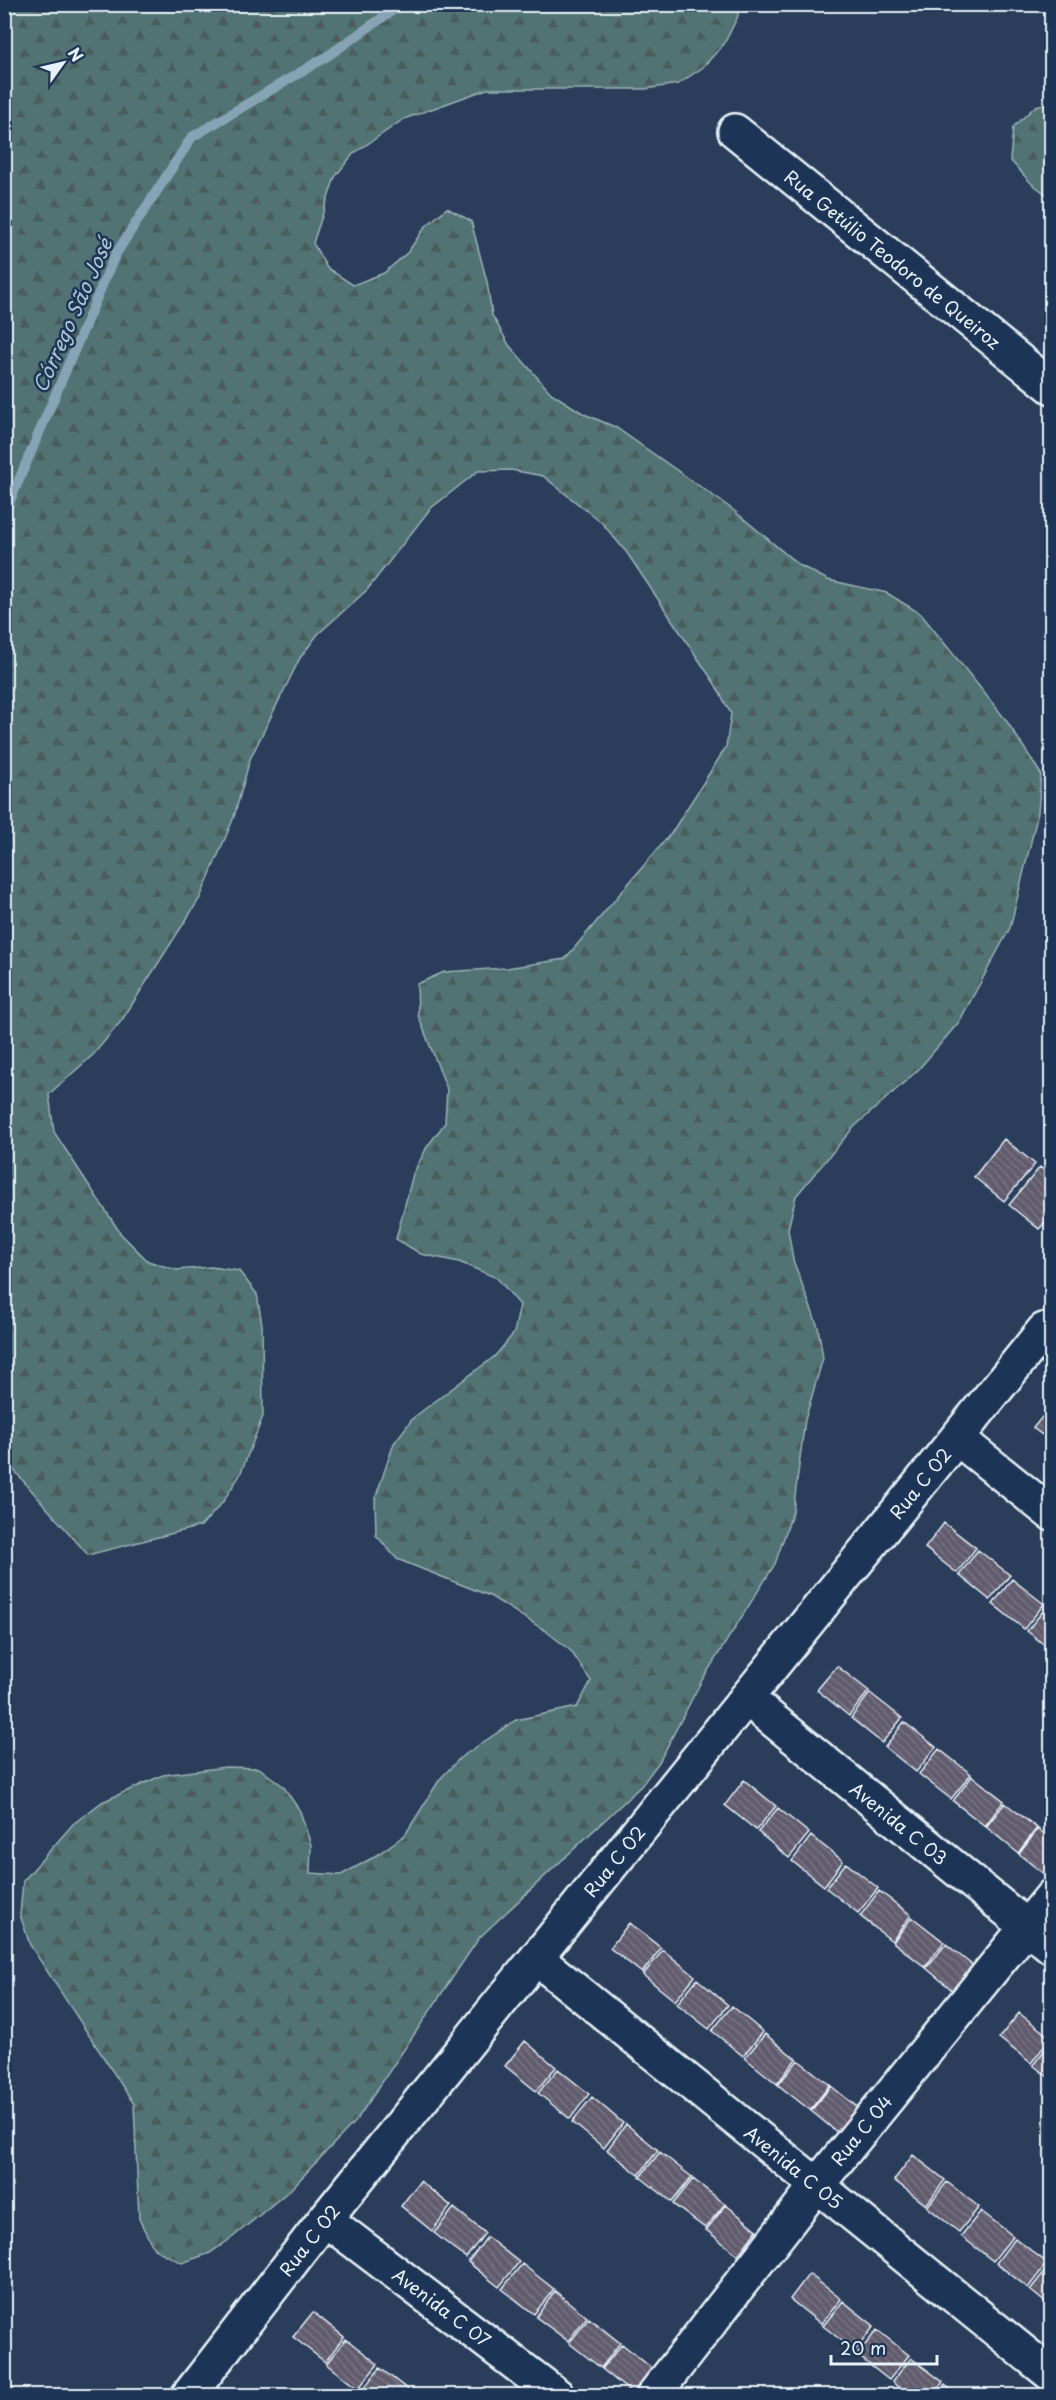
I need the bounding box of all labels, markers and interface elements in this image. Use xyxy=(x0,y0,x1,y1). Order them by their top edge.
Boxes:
north arrow xyxy=(33,33,93,93)
text: N xyxy=(63,42,90,66)
street label: Rua Getúlio Teodoro de Queiroz xyxy=(779,163,1007,355)
water label: Córrego São José xyxy=(25,231,120,397)
street label: Rua C 02 xyxy=(883,1441,957,1525)
street label: Avenida C 03 xyxy=(844,1775,954,1871)
street label: Rua C 02 xyxy=(577,1819,651,1903)
street label: Rua C 04 xyxy=(824,2089,898,2171)
street label: Avenida C 05 xyxy=(739,2119,849,2215)
street label: Rua C 02 xyxy=(272,2198,346,2282)
street label: Avenida C 07 xyxy=(387,2261,497,2353)
scale bar xyxy=(831,2328,938,2366)
text: 20 m xyxy=(840,2334,886,2361)

